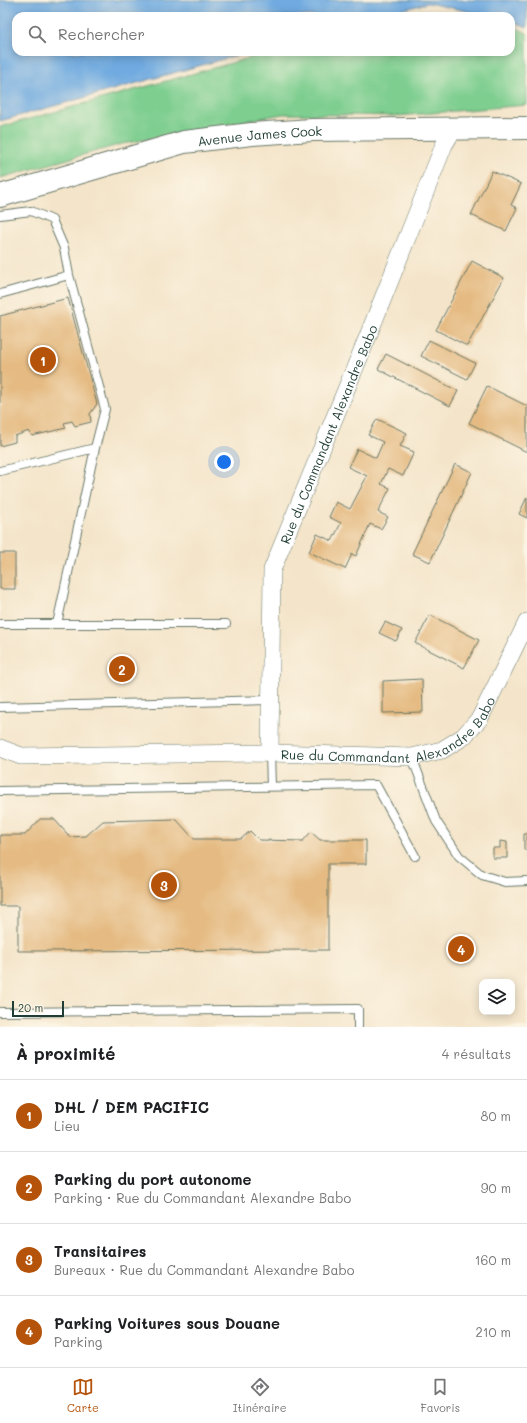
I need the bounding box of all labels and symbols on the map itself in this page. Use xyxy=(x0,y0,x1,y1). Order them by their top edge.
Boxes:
street label: Avenue James Cook xyxy=(197,121,322,149)
street label: Rue du Commandant Alexandre Babo xyxy=(275,322,380,546)
pin: 1 xyxy=(30,345,56,375)
your location xyxy=(214,452,234,472)
pin: 2 xyxy=(109,654,135,684)
street label: Rue du Commandant Alexandre Babo xyxy=(281,693,498,766)
pin: 3 xyxy=(151,870,177,900)
pin: 4 xyxy=(448,934,474,964)
scale bar xyxy=(12,999,64,1018)

